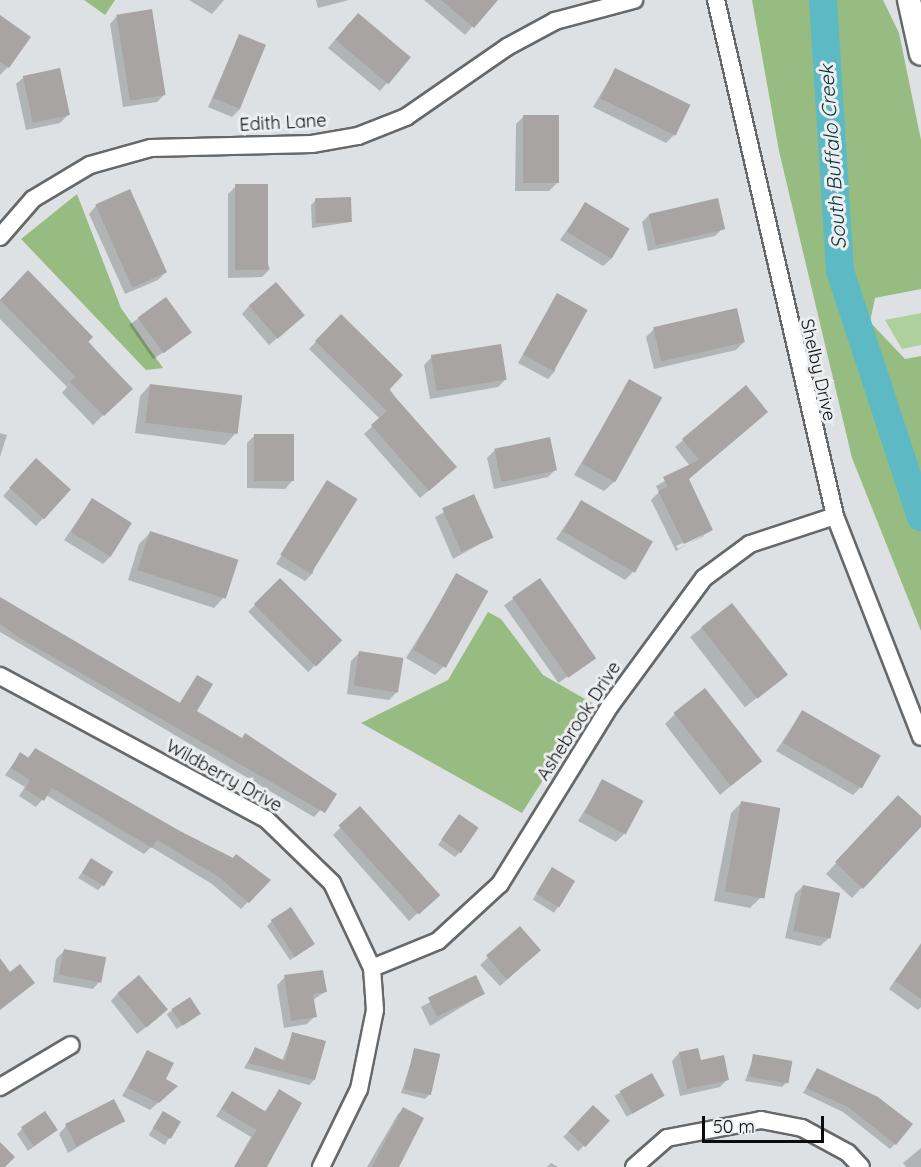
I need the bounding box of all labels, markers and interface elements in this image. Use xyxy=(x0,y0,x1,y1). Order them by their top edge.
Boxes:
water label: South Buffalo Creek xyxy=(814,64,850,250)
street label: Edith Lane xyxy=(239,110,327,136)
street label: Shelby Drive xyxy=(796,317,840,423)
street label: Ashebrook Drive xyxy=(532,657,626,785)
street label: Wildberry Drive xyxy=(162,735,286,817)
scale bar xyxy=(705,1104,826,1142)
text: 50 m xyxy=(713,1115,755,1138)

